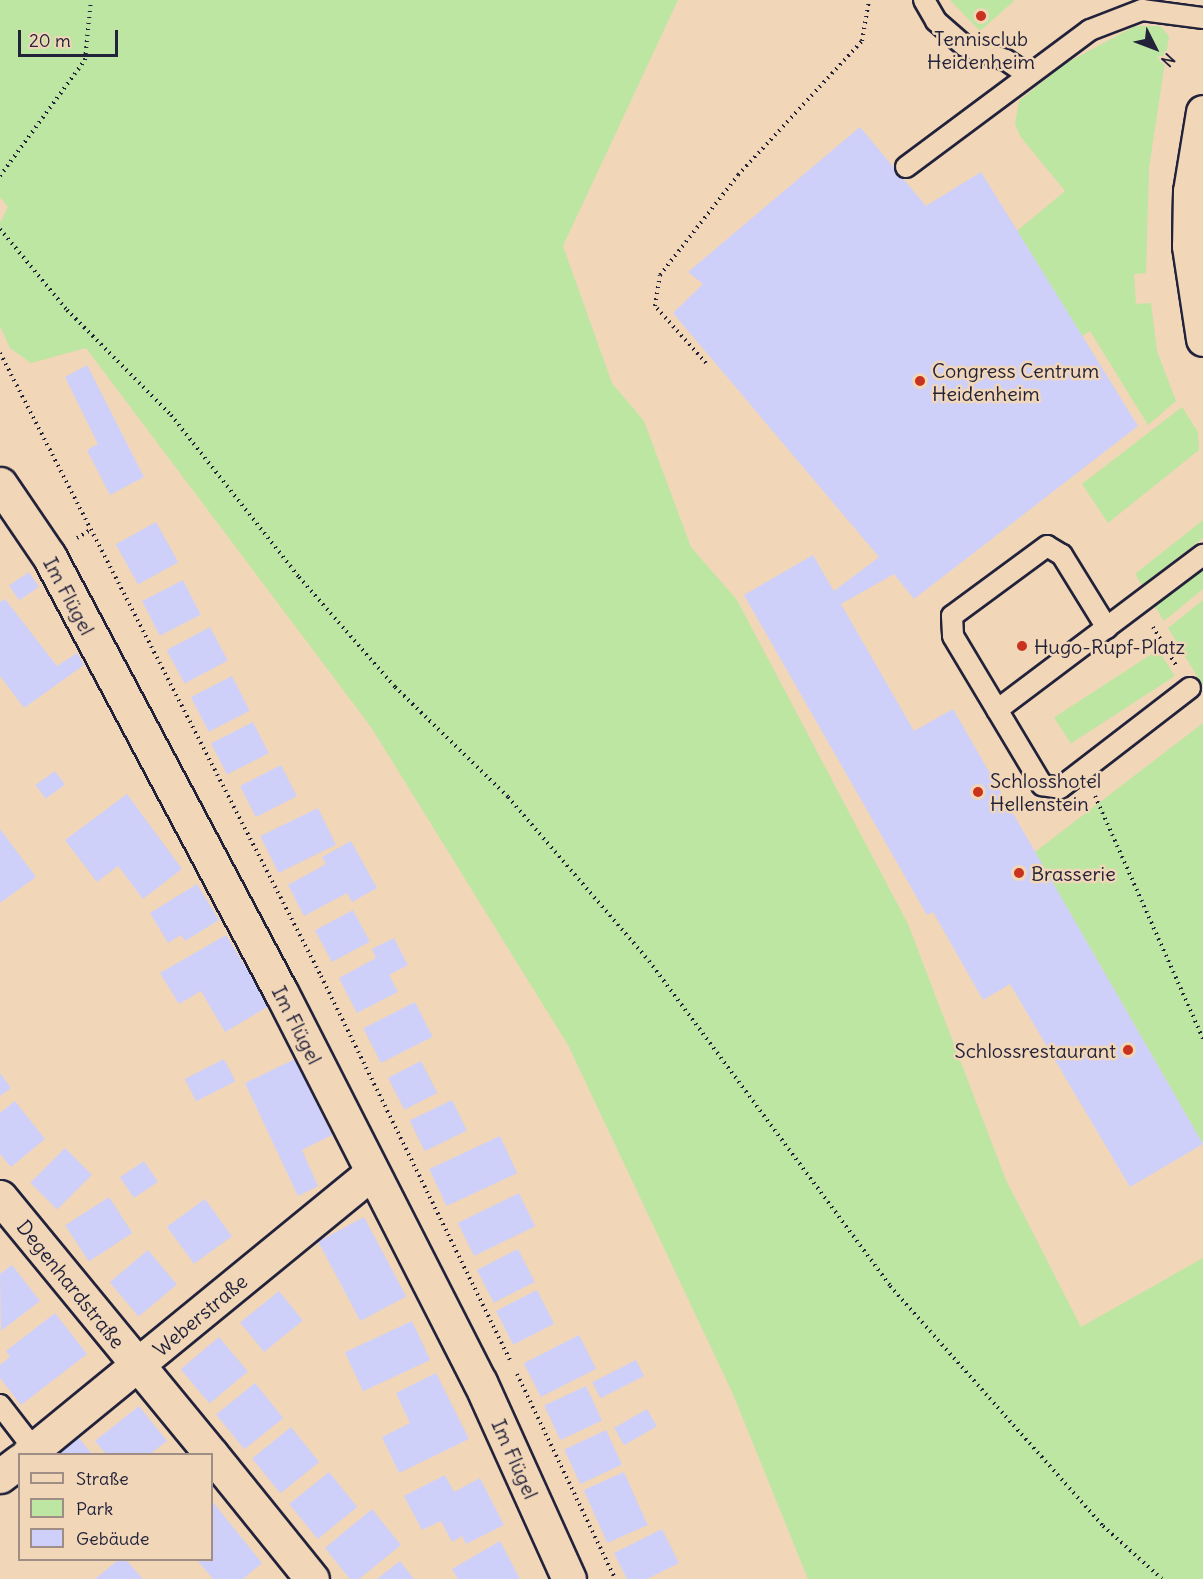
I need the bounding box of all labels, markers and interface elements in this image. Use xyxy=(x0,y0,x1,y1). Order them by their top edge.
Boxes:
marker: Tennisclub Heidenheim xyxy=(974,9,988,23)
scale bar xyxy=(21,18,122,56)
north arrow xyxy=(1125,18,1185,78)
place label: Tennisclub Heidenheim xyxy=(927,26,1035,73)
text: 20 m xyxy=(29,29,71,52)
text: N xyxy=(1157,49,1180,71)
place label: Congress Centrum Heidenheim xyxy=(932,358,1099,405)
marker: Congress Centrum Heidenheim xyxy=(913,374,927,388)
street label: Im Flügel xyxy=(39,553,99,639)
place label: Hugo-Rupf-Platz xyxy=(1034,634,1185,658)
marker: Hugo-Rupf-Platz xyxy=(1015,639,1029,653)
place label: Schlosshotel Hellenstein xyxy=(990,768,1101,815)
marker: Schlosshotel Hellenstein xyxy=(971,785,985,799)
place label: Brasserie xyxy=(1031,861,1116,885)
marker: Brasserie xyxy=(1012,866,1026,880)
street label: Im Flügel xyxy=(267,982,327,1068)
place label: Schlossrestaurant xyxy=(955,1038,1116,1062)
marker: Schlossrestaurant xyxy=(1121,1043,1135,1057)
street label: Degenhardstraße xyxy=(12,1215,130,1353)
street label: Weberstraße xyxy=(148,1269,252,1361)
street label: Im Flügel xyxy=(487,1415,543,1503)
legend xyxy=(18,1453,213,1561)
text: Straße xyxy=(76,1467,129,1490)
text: Park xyxy=(76,1497,113,1520)
text: Gebäude xyxy=(76,1527,149,1550)

